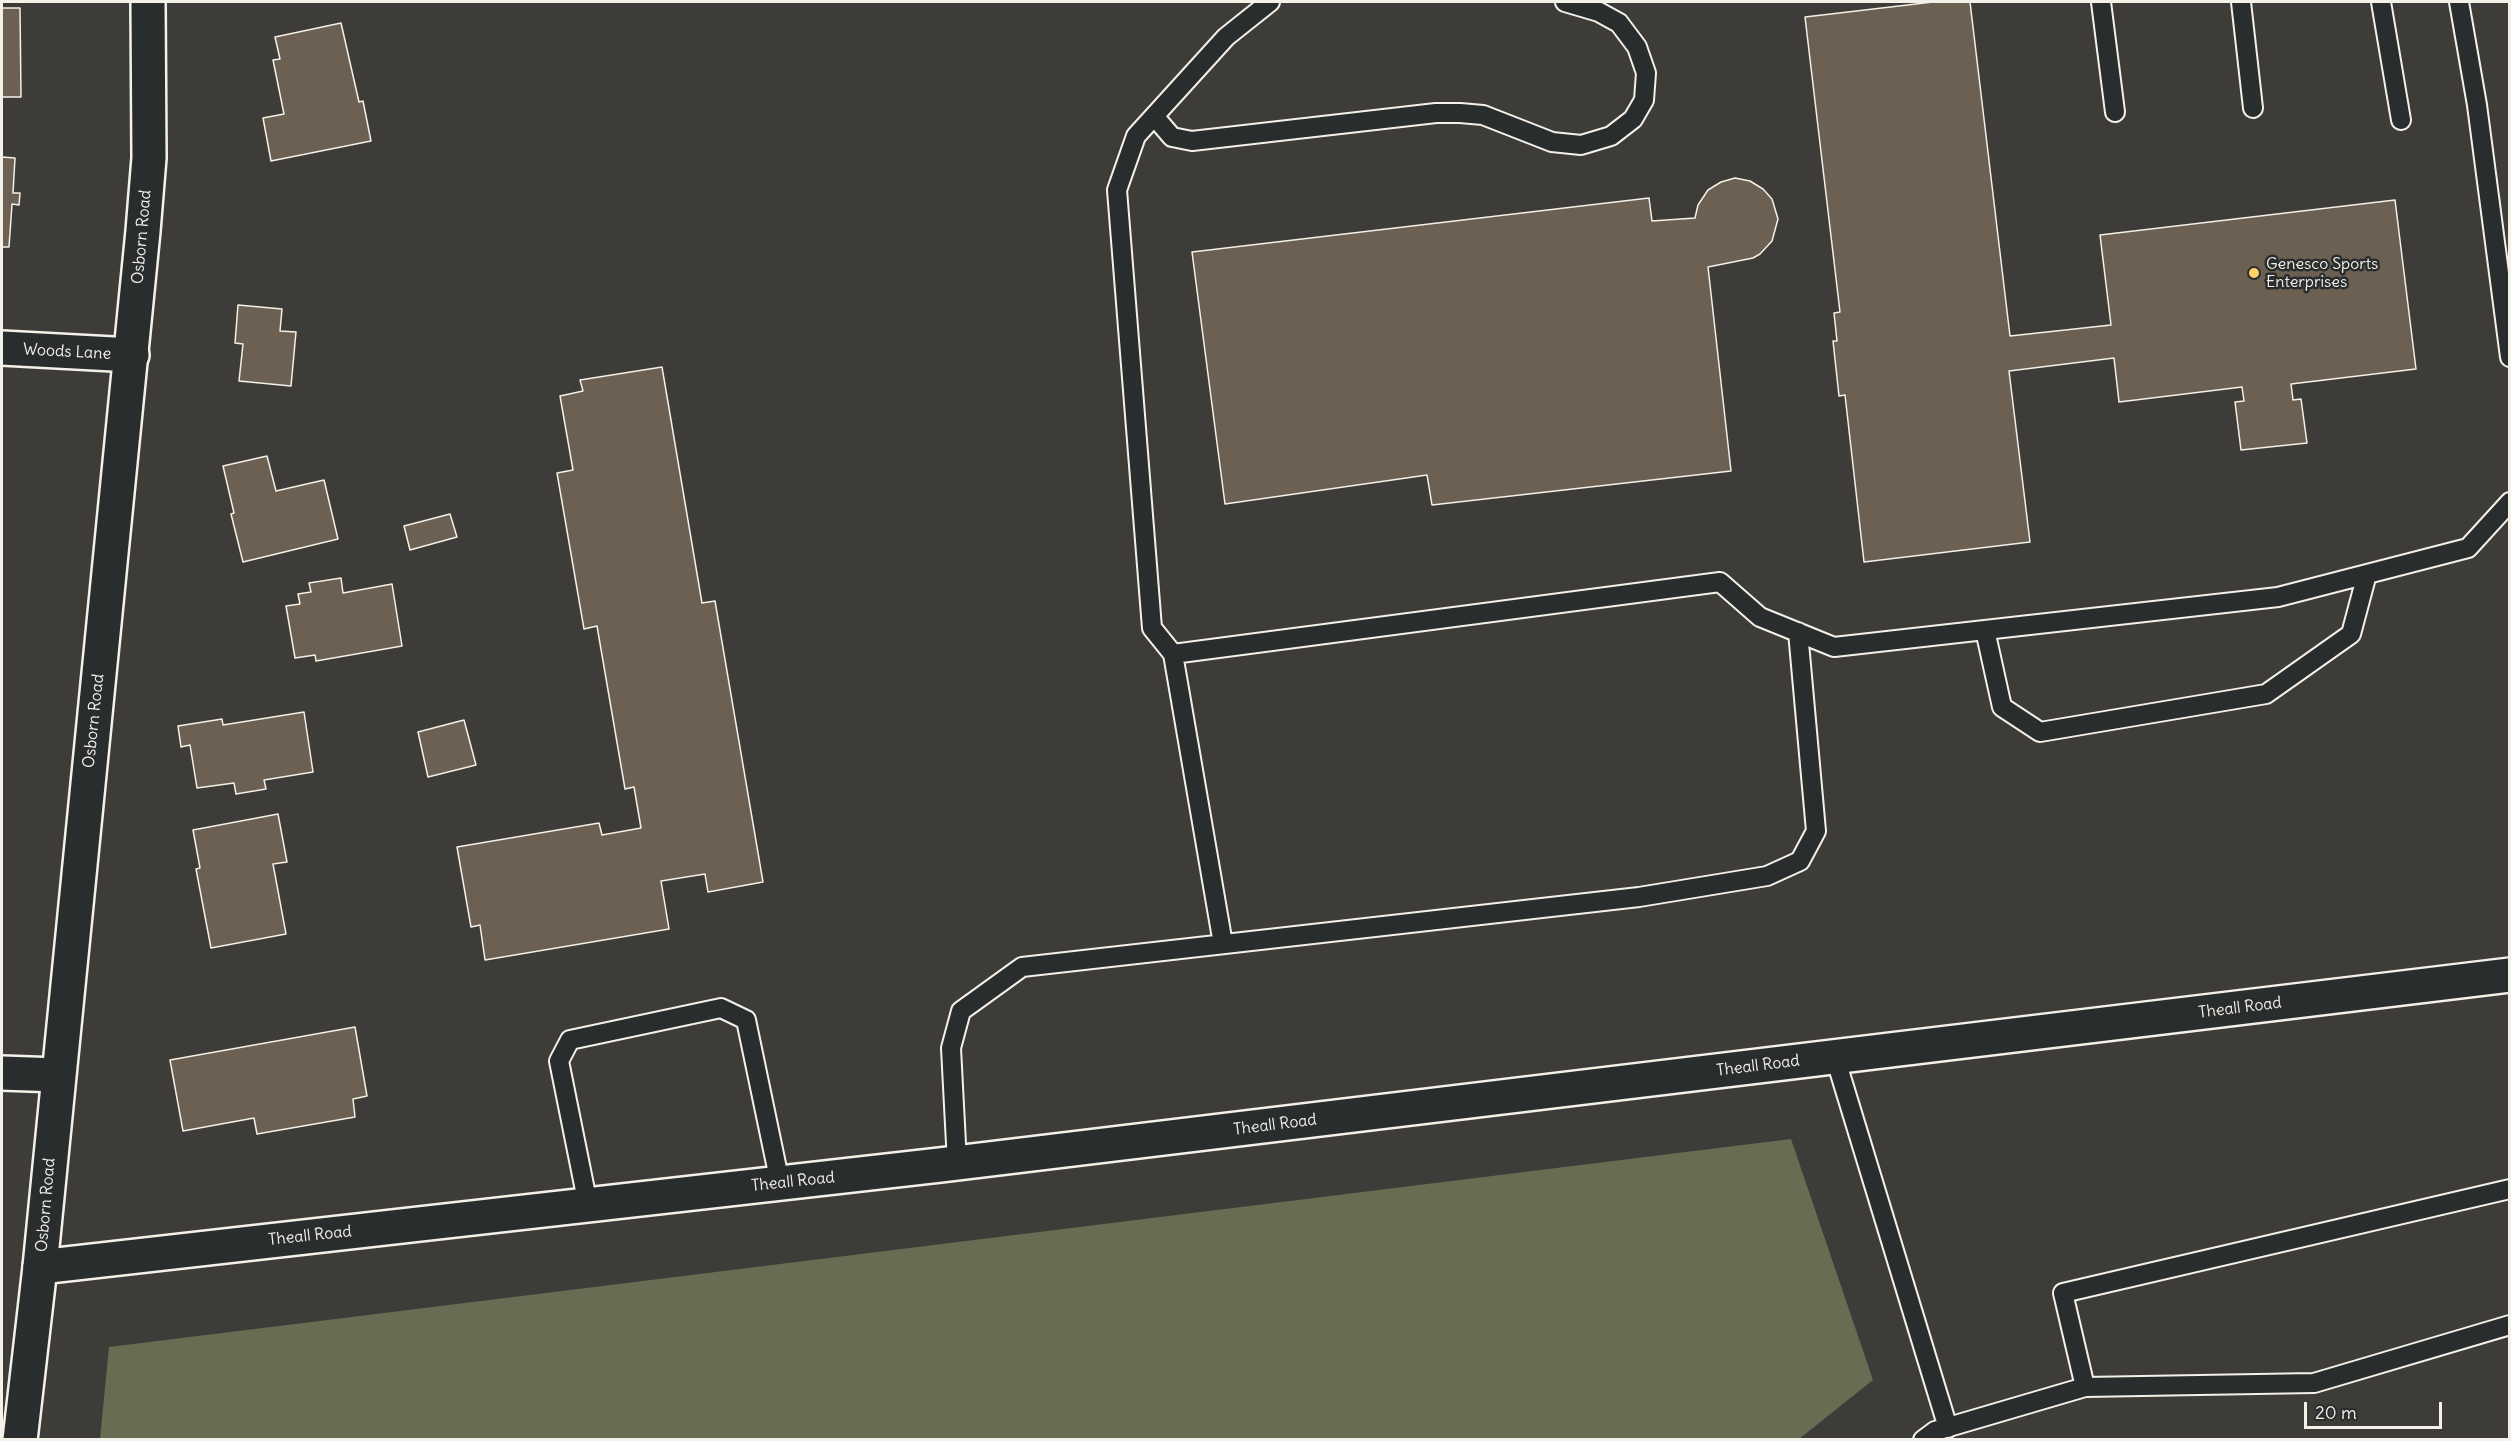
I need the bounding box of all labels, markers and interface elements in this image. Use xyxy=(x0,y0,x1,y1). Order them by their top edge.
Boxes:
street label: Osborn Road xyxy=(128,189,156,285)
place label: Genesco Sports Enterprises xyxy=(2266,254,2378,292)
marker: Genesco Sports Enterprises xyxy=(2247,266,2261,280)
street label: Woods Lane xyxy=(23,340,111,364)
street label: Osborn Road xyxy=(80,673,108,769)
street label: Theall Road xyxy=(2197,993,2283,1023)
street label: Theall Road xyxy=(1715,1051,1801,1081)
street label: Theall Road xyxy=(1232,1110,1318,1140)
street label: Osborn Road xyxy=(32,1157,60,1253)
street label: Theall Road xyxy=(750,1168,836,1196)
street label: Theall Road xyxy=(267,1222,353,1250)
scale bar xyxy=(2307,1390,2445,1428)
text: 20 m xyxy=(2315,1401,2357,1424)

